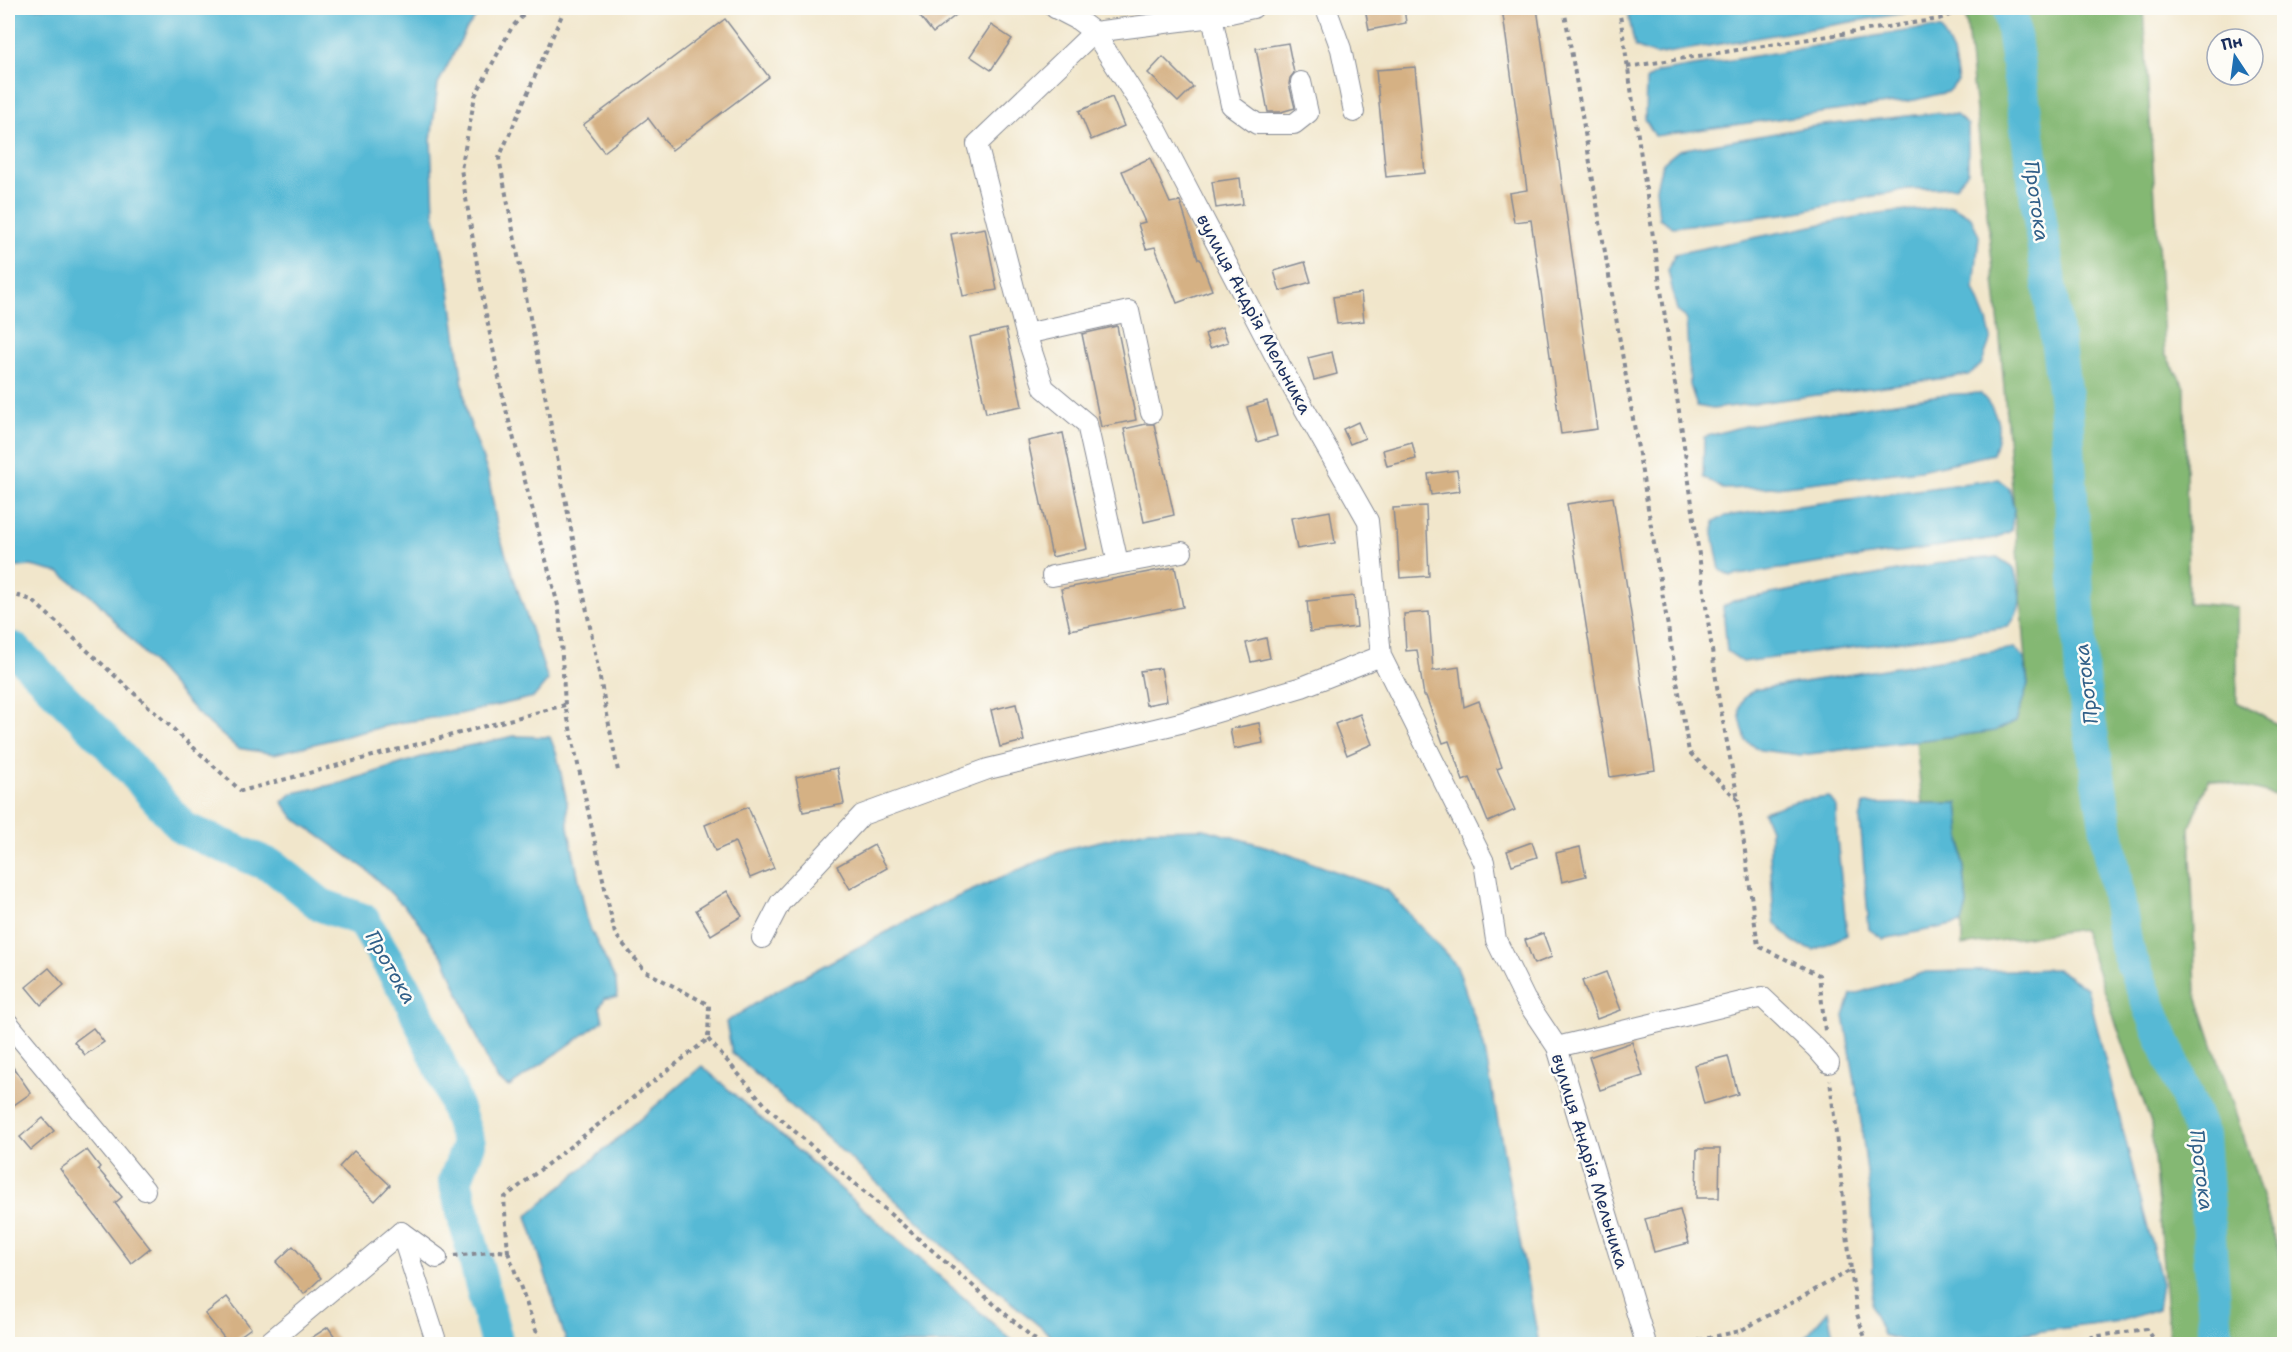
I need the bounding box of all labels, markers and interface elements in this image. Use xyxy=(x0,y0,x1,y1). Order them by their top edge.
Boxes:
north arrow xyxy=(2205,27,2265,87)
text: Пн xyxy=(2219,30,2244,55)
water label: Протока xyxy=(2018,159,2056,243)
street label: вулиця Андрія Мельника xyxy=(1191,209,1317,419)
water label: Протока xyxy=(2068,642,2104,726)
water label: Протока xyxy=(359,925,423,1009)
street label: вулиця Андрія Мельника xyxy=(1546,1050,1634,1272)
water label: Протока xyxy=(2184,1128,2220,1212)

